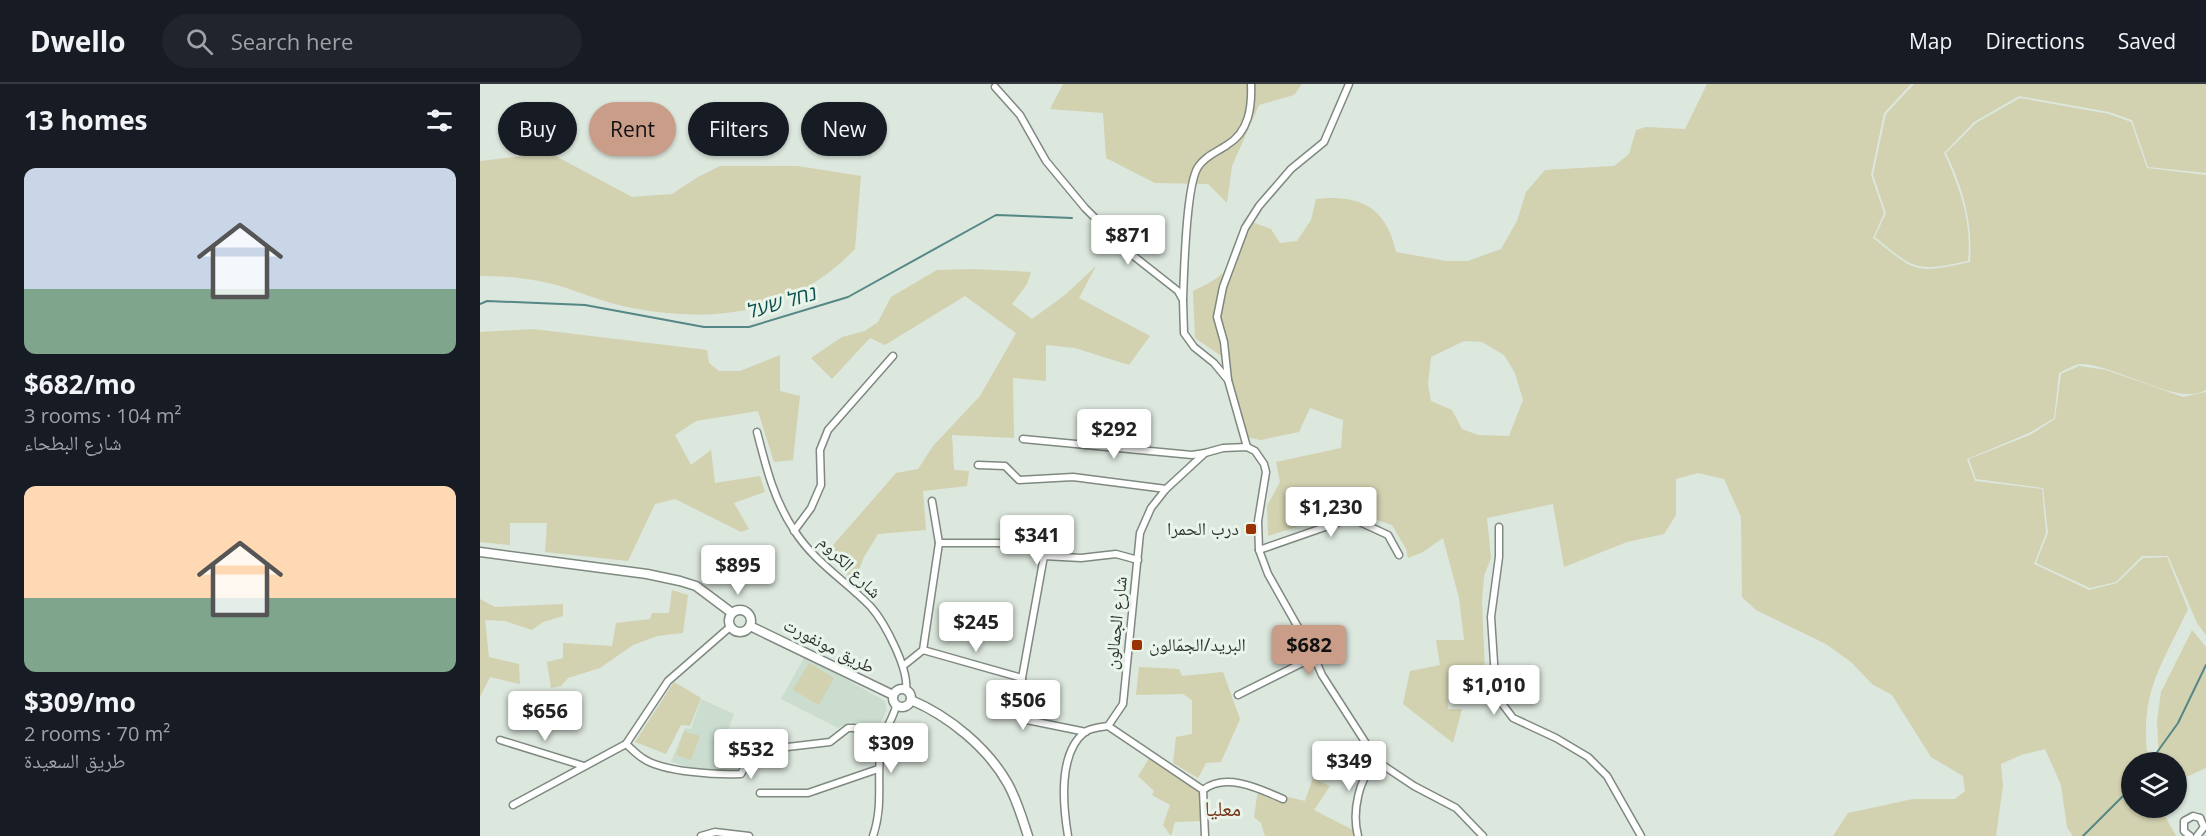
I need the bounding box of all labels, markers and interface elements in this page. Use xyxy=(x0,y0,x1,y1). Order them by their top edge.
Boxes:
search box xyxy=(162,14,582,68)
text: Dwello xyxy=(30,22,126,60)
icon: search xyxy=(183,25,216,58)
text: Search here xyxy=(231,26,353,56)
text: Map xyxy=(1909,27,1952,55)
text: Directions xyxy=(1985,27,2085,55)
text: Saved xyxy=(2118,27,2176,55)
text: 13 homes xyxy=(24,102,148,138)
chip: Buy xyxy=(498,102,577,156)
chip: Rent xyxy=(589,102,676,156)
chip: Filters xyxy=(688,102,789,156)
chip: New xyxy=(801,102,887,156)
icon: filters xyxy=(423,104,456,137)
icon: home xyxy=(186,207,294,315)
pin: $871 xyxy=(1092,215,1164,266)
text: $871 xyxy=(1105,221,1151,248)
water label: נחל שעל xyxy=(744,279,820,324)
text: $682/mo xyxy=(24,366,136,402)
text: 3 rooms · 104 m² xyxy=(24,402,182,429)
pin: $292 xyxy=(1078,409,1150,460)
text: $292 xyxy=(1091,415,1137,442)
text: شارع البطحاء xyxy=(24,429,122,456)
pin: $1,230 xyxy=(1282,487,1380,538)
text: $1,230 xyxy=(1300,493,1362,520)
pin: $341 xyxy=(1001,515,1073,566)
place label: درب الحمرا xyxy=(1167,516,1239,540)
text: $341 xyxy=(1014,521,1060,548)
marker: درب الحمرا xyxy=(1244,522,1258,536)
icon: home xyxy=(186,525,294,633)
street label: شارع الكروم xyxy=(813,530,887,604)
pin: $895 xyxy=(702,545,774,596)
text: $895 xyxy=(715,551,761,578)
street label: شارع الجمالون xyxy=(1098,575,1132,671)
pin: $245 xyxy=(940,602,1012,653)
text: $245 xyxy=(953,608,999,635)
street label: طريق مونفورت xyxy=(780,612,879,678)
pin: $682 xyxy=(1273,625,1345,676)
text: $682 xyxy=(1286,631,1332,658)
place label: البريد/الجمّالون xyxy=(1149,632,1246,656)
marker: البريد/الجمّالون xyxy=(1130,638,1144,652)
pin: $1,010 xyxy=(1445,665,1543,716)
text: $1,010 xyxy=(1463,671,1525,698)
pin: $506 xyxy=(987,680,1059,731)
text: $309/mo xyxy=(24,684,136,720)
text: $506 xyxy=(1000,686,1046,713)
pin: $656 xyxy=(509,691,581,742)
text: $656 xyxy=(522,697,568,724)
text: 2 rooms · 70 m² xyxy=(24,720,170,747)
pin: $309 xyxy=(855,723,927,774)
pin: $532 xyxy=(715,729,787,780)
text: $309 xyxy=(868,729,914,756)
text: $532 xyxy=(728,735,774,762)
pin: $349 xyxy=(1313,741,1385,792)
text: طريق السعيدة xyxy=(24,747,126,774)
text: $349 xyxy=(1326,747,1372,774)
map controls xyxy=(2121,752,2187,818)
button: layers xyxy=(2121,752,2187,818)
district label: معليا xyxy=(1205,794,1241,822)

